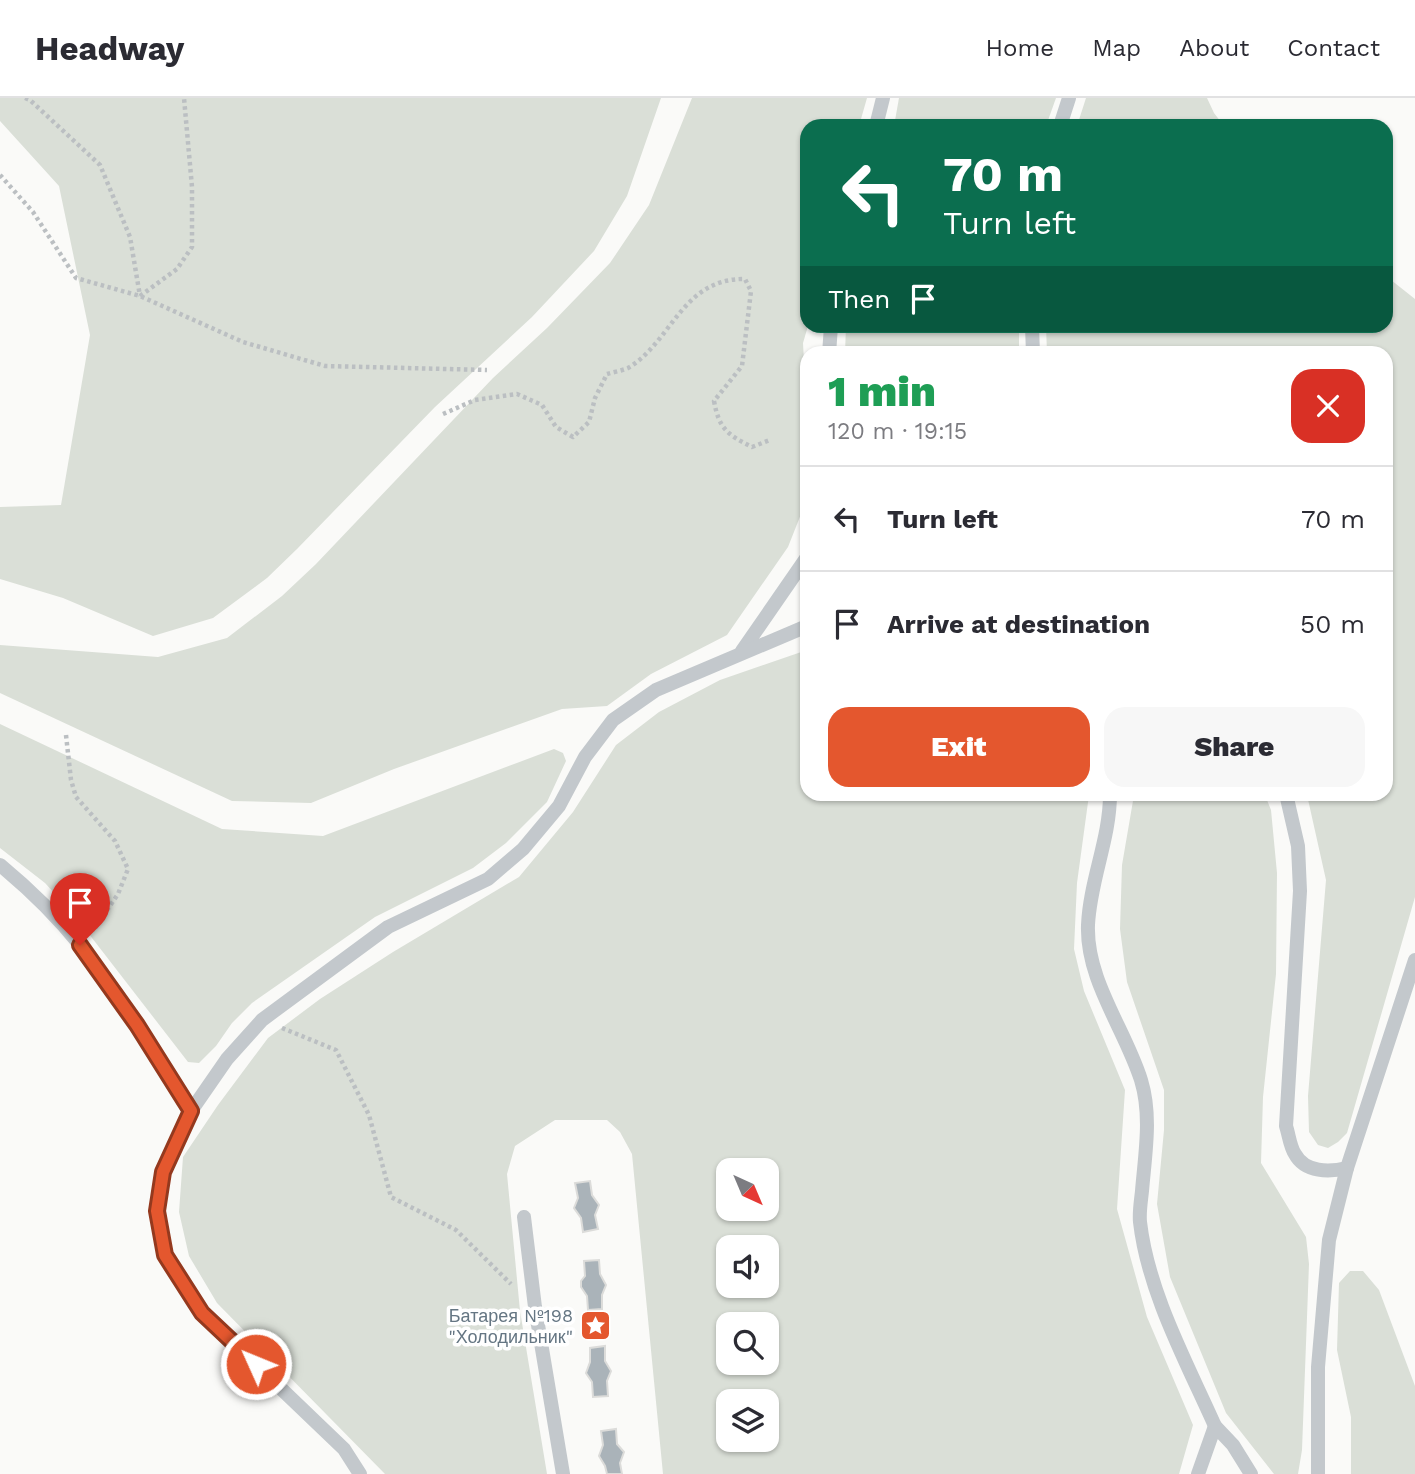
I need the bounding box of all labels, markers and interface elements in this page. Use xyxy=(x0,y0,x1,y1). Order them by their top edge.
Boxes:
text: Headway xyxy=(35,29,184,68)
text: Home xyxy=(986,34,1054,62)
text: Map xyxy=(1092,34,1141,62)
text: About xyxy=(1179,34,1249,62)
text: Contact xyxy=(1287,34,1380,62)
text: 70 m xyxy=(943,145,1063,203)
icon: left xyxy=(828,147,919,238)
text: Turn left xyxy=(943,204,1076,242)
icon: arrive xyxy=(904,280,942,318)
text: Then xyxy=(828,284,890,314)
text: 1 min xyxy=(828,367,936,416)
button: close xyxy=(1291,369,1365,443)
text: 120 m · 19:15 xyxy=(828,418,967,445)
icon: left xyxy=(828,500,866,538)
text: Turn left xyxy=(887,504,998,534)
text: 70 m xyxy=(1301,504,1365,534)
icon: arrive xyxy=(828,605,866,643)
text: Arrive at destination xyxy=(887,609,1150,639)
text: 50 m xyxy=(1300,609,1365,639)
button: Exit xyxy=(828,707,1090,787)
button: Share xyxy=(1104,707,1365,787)
pin xyxy=(50,873,110,945)
icon: arrive xyxy=(61,884,99,922)
north arrow xyxy=(716,1158,779,1222)
map controls xyxy=(716,1158,779,1452)
button: sound xyxy=(716,1235,779,1298)
place label: Батарея №198 "Холодильник" xyxy=(448,1305,573,1347)
place icon: Батарея №198 "Холодильник" xyxy=(579,1309,613,1343)
button: search xyxy=(716,1312,779,1375)
position arrow xyxy=(219,1327,293,1401)
button: layers xyxy=(716,1389,779,1452)

